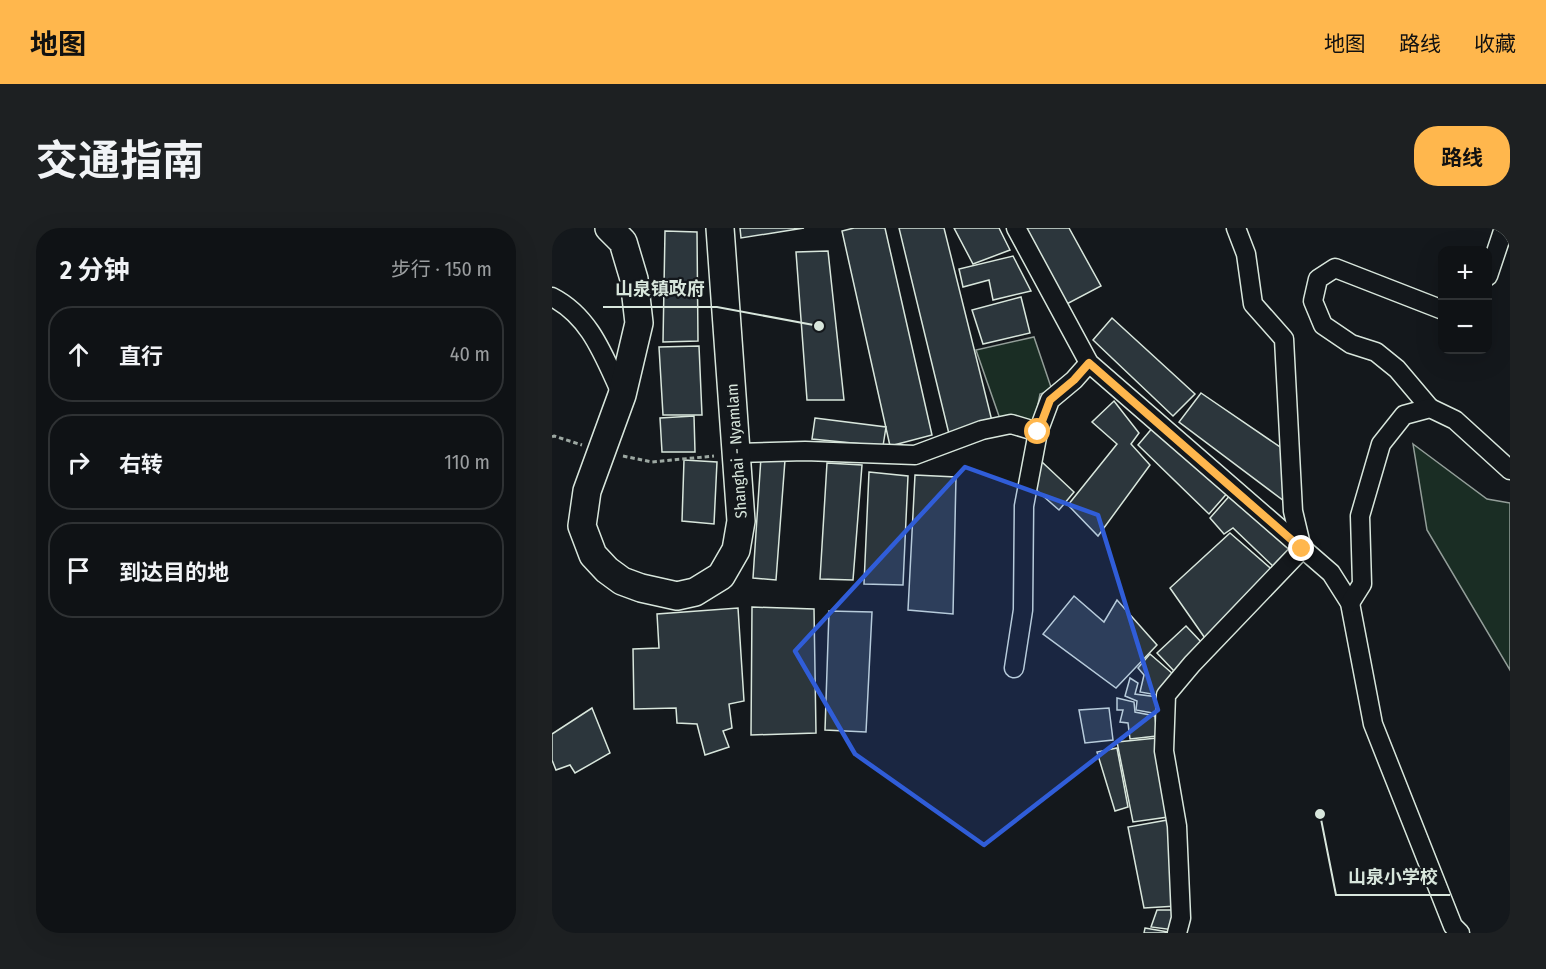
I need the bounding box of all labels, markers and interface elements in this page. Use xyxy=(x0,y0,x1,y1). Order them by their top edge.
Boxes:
text: 地图 xyxy=(30,28,86,61)
text: 地图 xyxy=(1324,31,1366,57)
text: 路线 xyxy=(1399,31,1441,57)
text: 收藏 xyxy=(1474,31,1516,57)
button: 路线 xyxy=(1414,126,1510,186)
text: 交通指南 xyxy=(36,136,204,186)
map controls xyxy=(1438,246,1492,354)
button: + xyxy=(1438,246,1492,300)
text: 2 分钟 xyxy=(60,255,129,286)
text: 步行 · 150 m xyxy=(391,257,492,281)
callout: 山泉镇政府 xyxy=(603,271,717,307)
text: 山泉镇政府 xyxy=(615,278,705,300)
button: − xyxy=(1438,300,1492,354)
icon: ahead xyxy=(62,338,95,371)
text: 40 m xyxy=(450,342,490,366)
text: 直行 xyxy=(119,343,163,370)
street label: Shanghai - Nyamlam xyxy=(722,383,751,519)
route start xyxy=(1024,418,1050,444)
icon: right xyxy=(62,446,95,479)
text: 110 m xyxy=(444,450,490,474)
text: 右转 xyxy=(119,451,163,478)
route end xyxy=(1288,535,1314,561)
icon: arrive xyxy=(62,554,95,587)
text: 到达目的地 xyxy=(119,559,229,586)
callout: 山泉小学校 xyxy=(1336,859,1450,895)
text: 山泉小学校 xyxy=(1348,866,1438,888)

